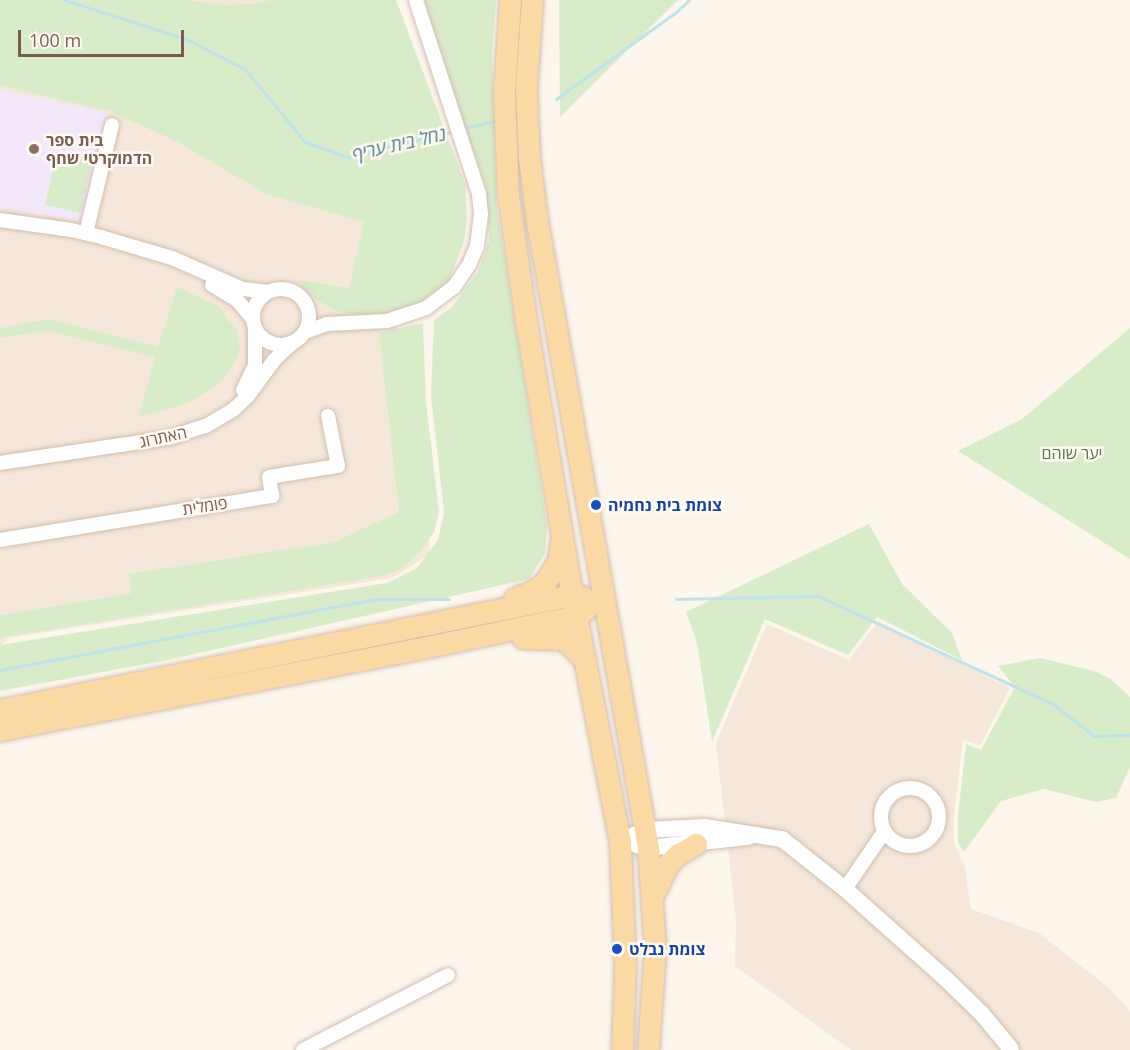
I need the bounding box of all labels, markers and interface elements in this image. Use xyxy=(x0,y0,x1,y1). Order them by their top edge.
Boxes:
scale bar xyxy=(21,18,188,56)
text: 100 m xyxy=(29,28,81,52)
water label: נחל בית עריף xyxy=(350,123,448,165)
place label: בית ספר הדמוקרטי שחף xyxy=(46,130,152,168)
marker: בית ספר הדמוקרטי שחף xyxy=(27,142,41,156)
street label: האתרוג xyxy=(137,423,189,451)
park label: יער שוהם xyxy=(1042,443,1102,463)
street label: פומלית xyxy=(181,493,229,519)
place label: צומת בית נחמיה xyxy=(608,495,722,515)
marker: צומת בית נחמיה xyxy=(589,498,603,512)
place label: צומת נבלט xyxy=(629,939,705,959)
marker: צומת נבלט xyxy=(610,942,624,956)

